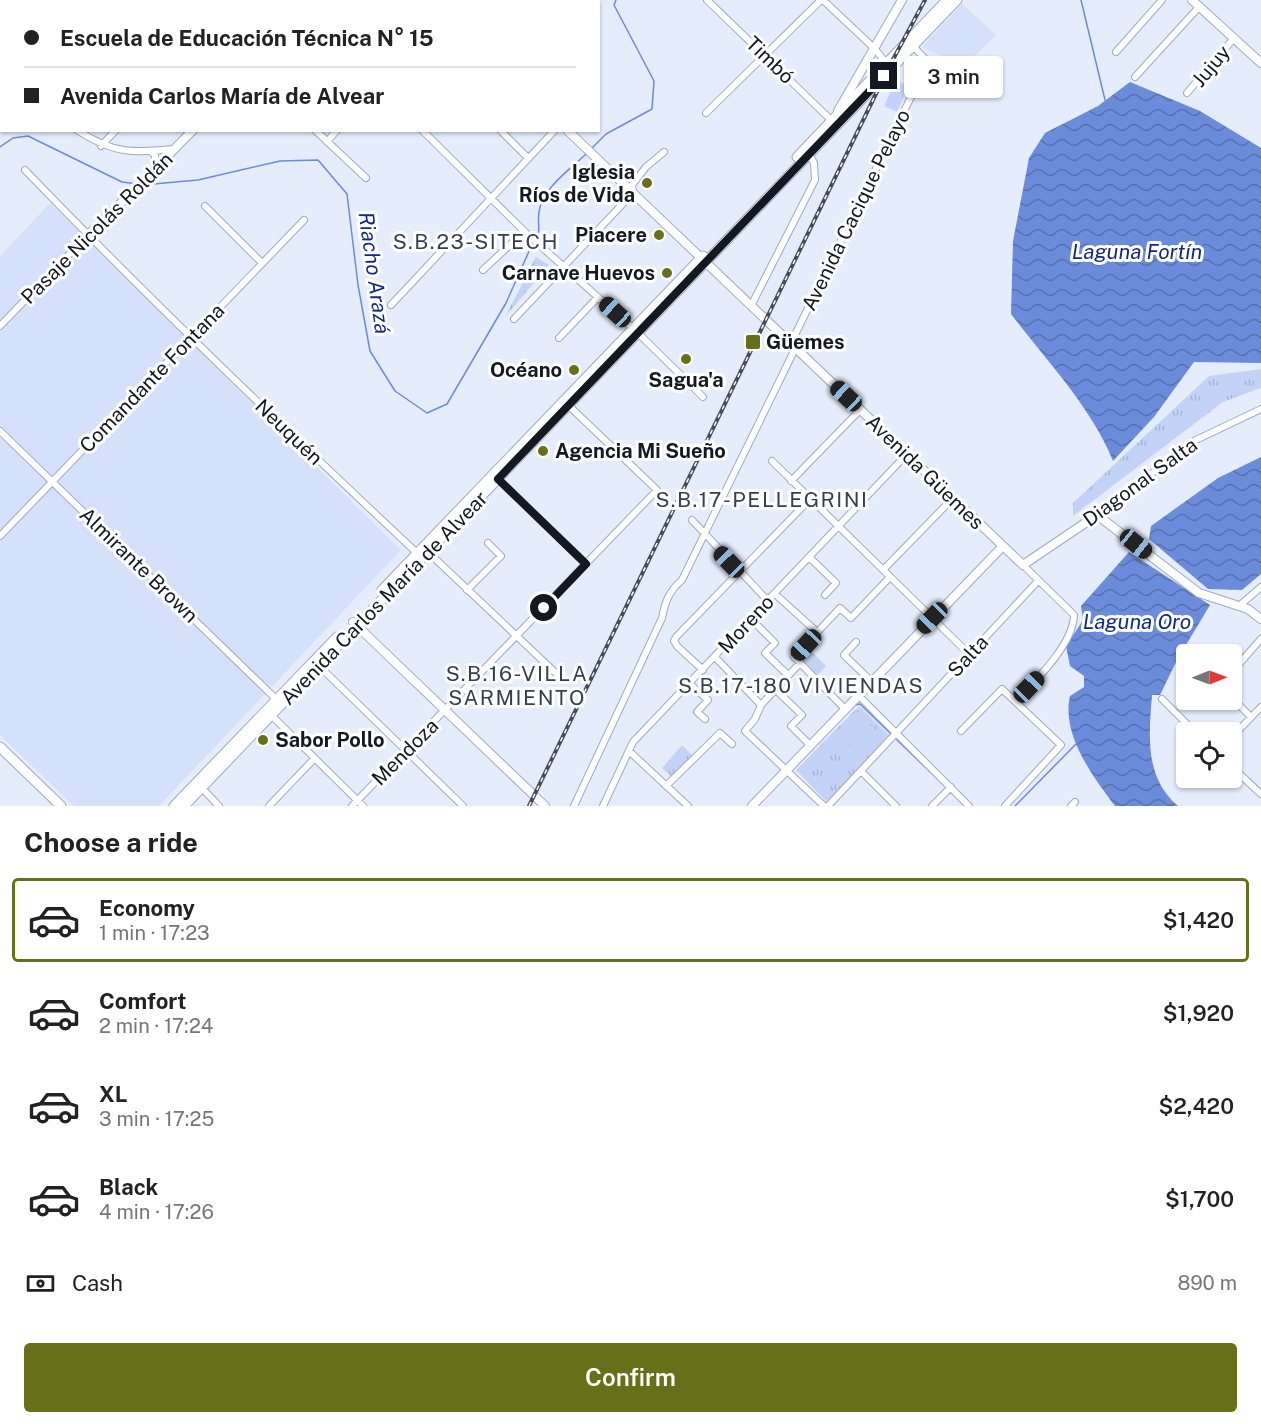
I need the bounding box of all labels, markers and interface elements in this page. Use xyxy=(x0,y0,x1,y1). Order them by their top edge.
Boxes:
text: Escuela de Educación Técnica N° 15 xyxy=(60,25,434,51)
street label: Timbó xyxy=(741,31,799,89)
street label: Jujuy xyxy=(1187,40,1235,92)
callout: 3 min xyxy=(905,55,1004,97)
route end xyxy=(870,62,897,89)
text: 3 min xyxy=(927,65,980,89)
text: Avenida Carlos María de Alvear xyxy=(60,83,384,109)
street label: Avenida Cacique Pelayo xyxy=(797,105,915,315)
street label: Pasaje Nicolás Roldán xyxy=(16,147,178,309)
place label: Iglesia Ríos de Vida xyxy=(519,160,635,207)
marker: Iglesia Ríos de Vida xyxy=(640,176,654,190)
water label: Riacho Arazá xyxy=(354,210,395,336)
place label: Piacere xyxy=(575,223,647,247)
marker: Piacere xyxy=(652,228,666,242)
district label: S.B.23-SITECH xyxy=(393,229,559,254)
water label: Laguna Fortín xyxy=(1072,239,1202,264)
place label: Carnave Huevos xyxy=(502,261,655,285)
marker: Carnave Huevos xyxy=(660,266,674,280)
car xyxy=(596,293,634,331)
street label: Comandante Fontana xyxy=(75,298,229,458)
place label: Güemes xyxy=(766,330,845,354)
marker: Güemes xyxy=(744,333,762,351)
marker: Sagua'a xyxy=(679,352,693,366)
place label: Océano xyxy=(490,358,562,382)
marker: Océano xyxy=(567,363,581,377)
place label: Sagua'a xyxy=(648,368,724,392)
car xyxy=(827,377,865,415)
street label: Neuquén xyxy=(250,394,328,470)
street label: Avenida Güemes xyxy=(861,410,989,534)
street label: Diagonal Salta xyxy=(1078,433,1202,531)
place label: Agencia Mi Sueño xyxy=(555,439,726,463)
marker: Agencia Mi Sueño xyxy=(536,444,550,458)
street label: Avenida Carlos María de Alvear xyxy=(275,486,493,710)
district label: S.B.17-PELLEGRINI xyxy=(656,487,868,512)
street label: Almirante Brown xyxy=(75,502,203,628)
car xyxy=(1116,526,1156,562)
car xyxy=(710,543,748,581)
street label: Moreno xyxy=(713,590,779,658)
route start xyxy=(530,594,557,621)
car xyxy=(913,599,951,637)
water label: Laguna Oro xyxy=(1083,609,1191,634)
car xyxy=(787,626,825,664)
street label: Salta xyxy=(943,630,993,682)
north arrow xyxy=(1176,644,1242,710)
map controls xyxy=(1176,644,1242,788)
district label: S.B.16-VILLA SARMIENTO xyxy=(446,661,588,710)
car xyxy=(1010,668,1048,706)
district label: S.B.17-180 VIVIENDAS xyxy=(678,673,924,698)
street label: Mendoza xyxy=(367,714,443,790)
button: locate xyxy=(1176,722,1242,788)
place label: Sabor Pollo xyxy=(275,728,384,752)
marker: Sabor Pollo xyxy=(256,733,270,747)
text: Choose a ride xyxy=(24,826,198,858)
icon: car xyxy=(27,893,81,947)
text: Economy xyxy=(99,895,195,921)
text: $1,420 xyxy=(1163,907,1234,933)
text: 1 min · 17:23 xyxy=(99,921,210,945)
icon: car xyxy=(27,986,81,1040)
text: Comfort xyxy=(99,988,186,1014)
text: $1,920 xyxy=(1163,1000,1234,1026)
text: 2 min · 17:24 xyxy=(99,1014,213,1038)
icon: car xyxy=(27,1079,81,1133)
text: XL xyxy=(99,1081,127,1107)
text: $2,420 xyxy=(1158,1093,1234,1119)
text: 3 min · 17:25 xyxy=(99,1107,214,1131)
icon: car xyxy=(27,1172,81,1226)
text: Black xyxy=(99,1174,158,1200)
text: $1,700 xyxy=(1165,1186,1234,1212)
text: 4 min · 17:26 xyxy=(99,1200,214,1224)
icon: cash xyxy=(24,1267,57,1300)
text: Cash xyxy=(72,1270,123,1296)
text: 890 m xyxy=(1177,1271,1237,1295)
button: Confirm xyxy=(24,1343,1237,1412)

